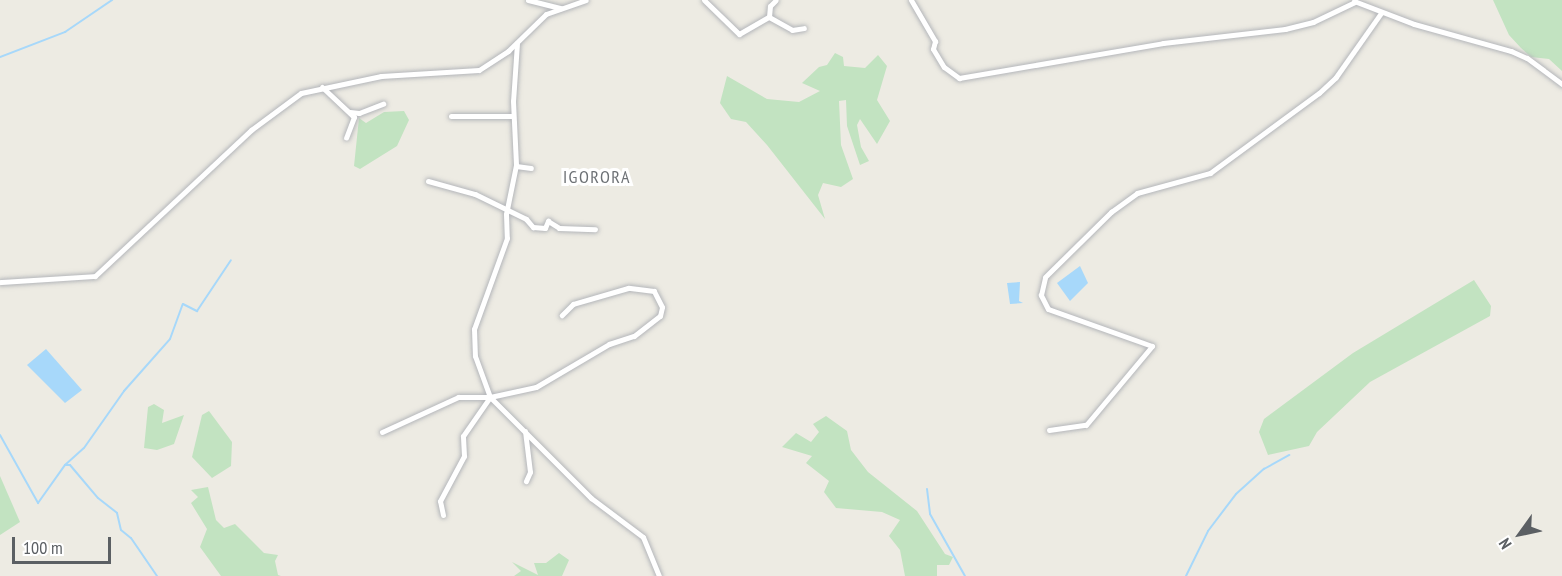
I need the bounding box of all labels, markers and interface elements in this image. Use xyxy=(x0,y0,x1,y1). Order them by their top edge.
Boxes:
district label: IGORORA xyxy=(563,166,631,188)
north arrow xyxy=(1490,504,1550,564)
scale bar xyxy=(15,525,114,563)
text: N xyxy=(1494,535,1516,553)
text: 100 m xyxy=(23,536,63,559)

